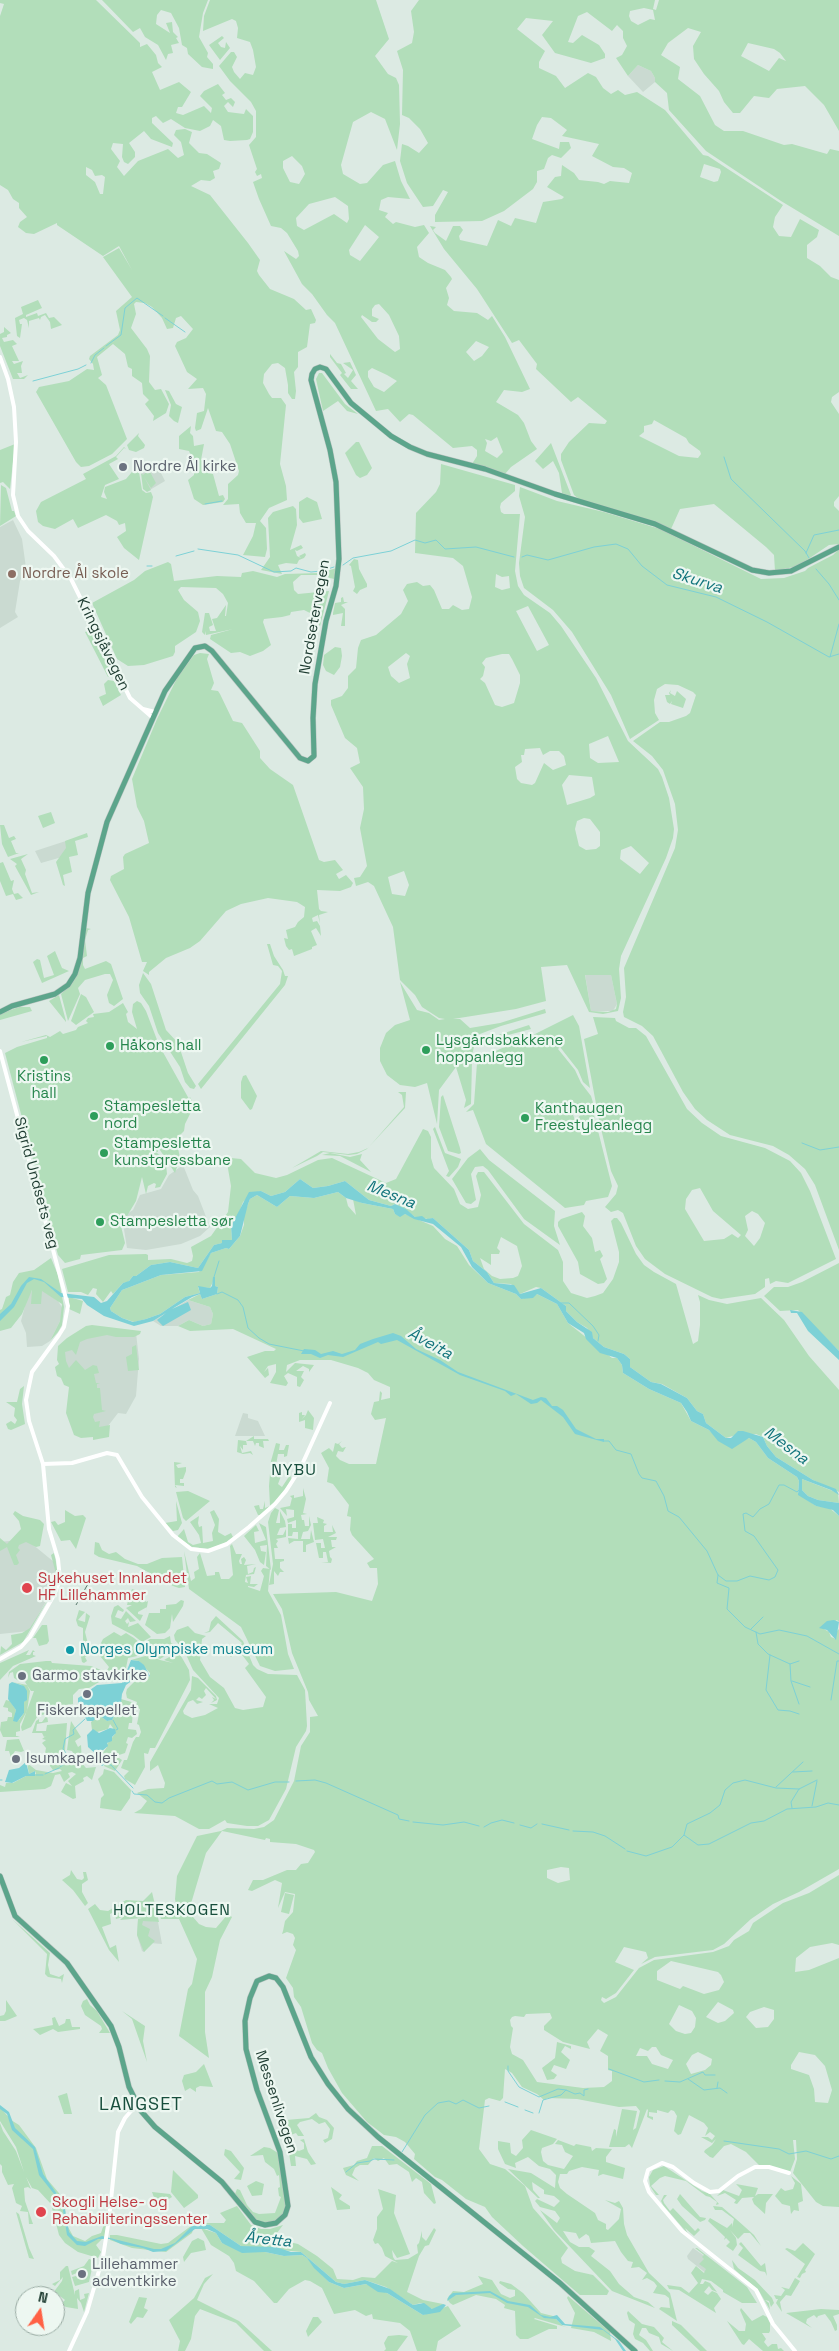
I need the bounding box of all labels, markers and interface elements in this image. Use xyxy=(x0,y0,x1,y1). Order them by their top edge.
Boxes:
place label: Nordre Ål kirke xyxy=(133,458,236,476)
marker: Nordre Ål kirke xyxy=(117,461,129,473)
street label: Nordsetervegen xyxy=(296,558,334,676)
water label: Skurva xyxy=(669,564,725,598)
place label: Nordre Ål skole xyxy=(22,565,129,583)
marker: Nordre Ål skole xyxy=(6,568,18,580)
street label: Kringsjåvegen xyxy=(73,594,133,694)
place label: Lysgårdsbakkene hoppanlegg xyxy=(436,1032,563,1067)
place label: Håkons hall xyxy=(120,1037,202,1055)
marker: Håkons hall xyxy=(104,1040,116,1052)
marker: Lysgårdsbakkene hoppanlegg xyxy=(420,1044,432,1056)
marker: Kristins hall xyxy=(38,1054,50,1066)
place label: Kristins hall xyxy=(17,1068,71,1103)
place label: Stampesletta nord xyxy=(104,1098,201,1133)
place label: Kanthaugen Freestyleanlegg xyxy=(535,1100,652,1135)
marker: Stampesletta nord xyxy=(88,1110,100,1122)
marker: Kanthaugen Freestyleanlegg xyxy=(519,1112,531,1124)
street label: Sigrid Undsets veg xyxy=(10,1115,62,1251)
place label: Stampesletta kunstgressbane xyxy=(114,1135,231,1170)
marker: Stampesletta kunstgressbane xyxy=(98,1147,110,1159)
water label: Mesna xyxy=(364,1177,418,1213)
place label: Stampesletta sør xyxy=(110,1213,234,1231)
marker: Stampesletta sør xyxy=(94,1216,106,1228)
water label: Åveita xyxy=(404,1324,456,1364)
water label: Mesna xyxy=(760,1423,812,1469)
district label: NYBU xyxy=(271,1461,317,1481)
place label: Sykehuset Innlandet HF Lillehammer xyxy=(38,1570,187,1605)
marker: Sykehuset Innlandet HF Lillehammer xyxy=(20,1581,34,1595)
place label: Norges Olympiske museum xyxy=(80,1641,273,1659)
marker: Norges Olympiske museum xyxy=(64,1644,76,1656)
place label: Garmo stavkirke xyxy=(32,1667,147,1685)
marker: Garmo stavkirke xyxy=(16,1670,28,1682)
marker: Fiskerkapellet xyxy=(81,1688,93,1700)
place label: Fiskerkapellet xyxy=(37,1702,137,1720)
place label: Isumkapellet xyxy=(26,1750,118,1768)
marker: Isumkapellet xyxy=(10,1753,22,1765)
district label: HOLTESKOGEN xyxy=(112,1901,232,1921)
street label: Messenlivegen xyxy=(251,2048,301,2156)
district label: LANGSET xyxy=(98,2094,184,2116)
place label: Skogli Helse- og Rehabiliteringssenter xyxy=(52,2194,207,2229)
marker: Skogli Helse- og Rehabiliteringssenter xyxy=(34,2205,48,2219)
water label: Åretta xyxy=(244,2228,292,2252)
place label: Lillehammer adventkirke xyxy=(92,2256,178,2291)
marker: Lillehammer adventkirke xyxy=(76,2268,88,2280)
north arrow xyxy=(15,2286,65,2336)
text: N xyxy=(37,2288,50,2307)

